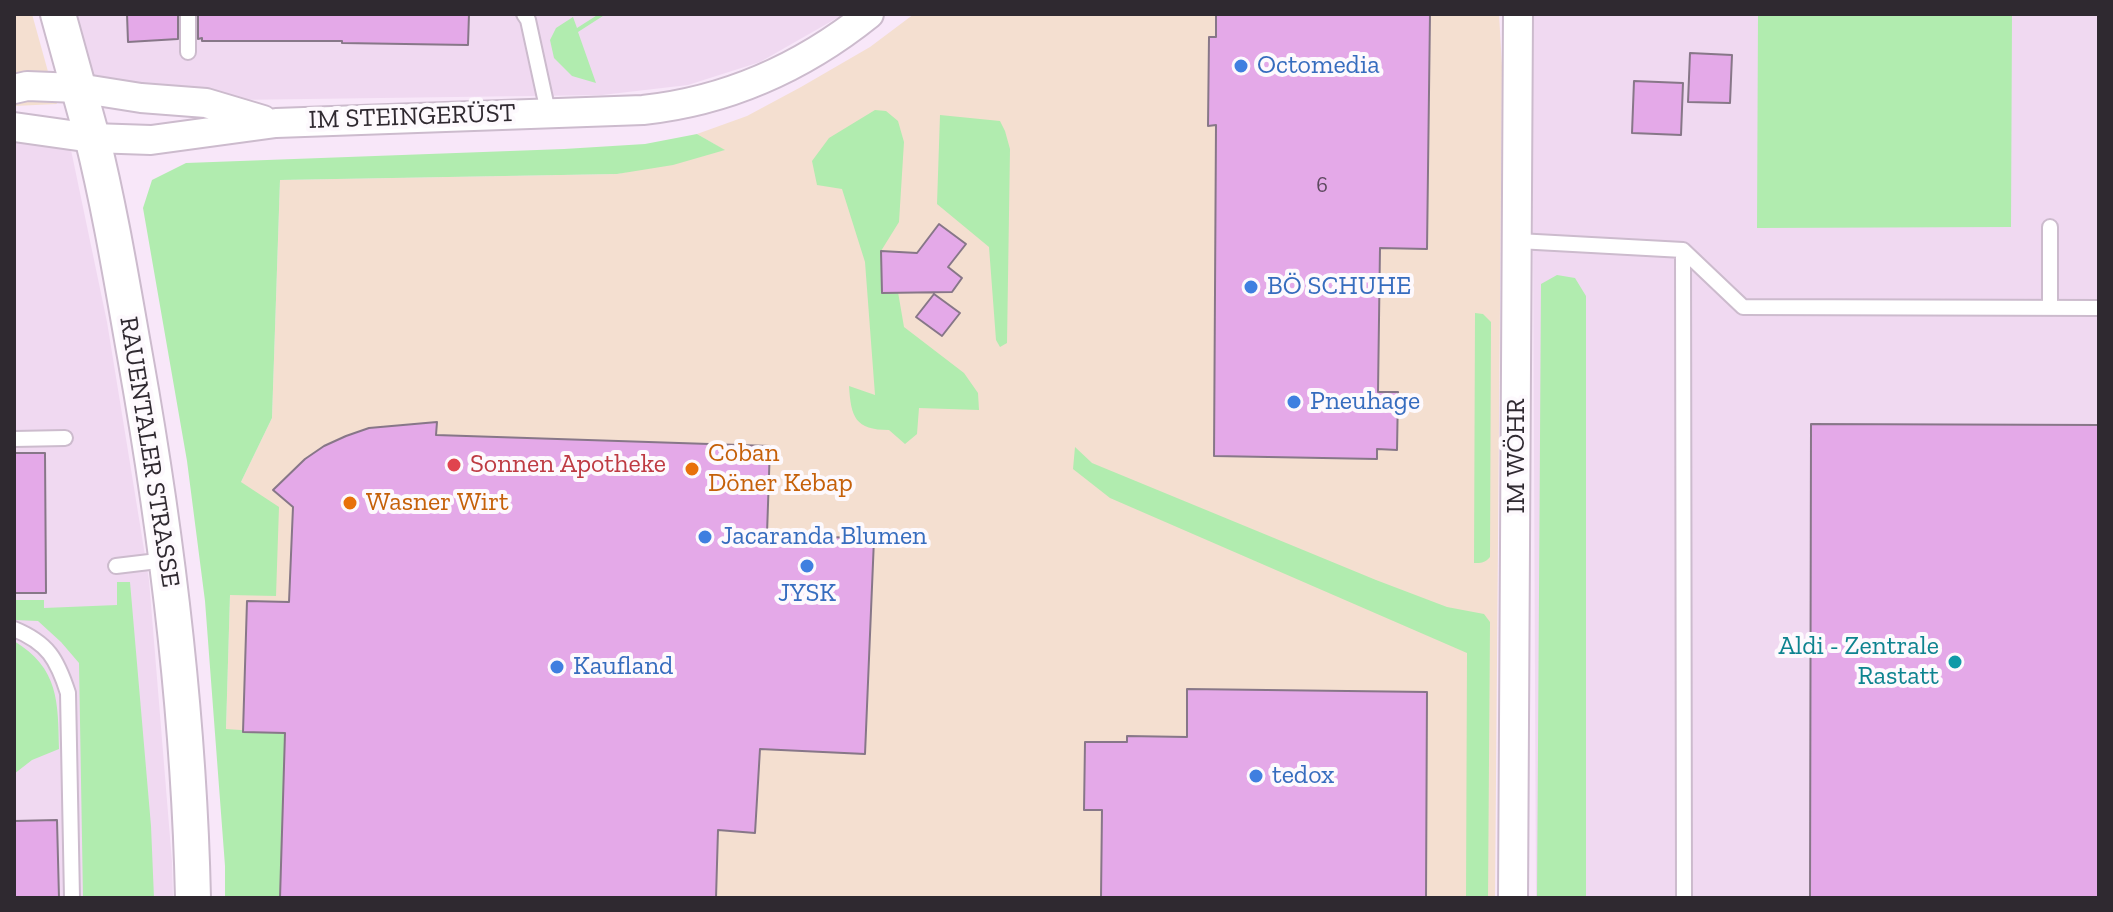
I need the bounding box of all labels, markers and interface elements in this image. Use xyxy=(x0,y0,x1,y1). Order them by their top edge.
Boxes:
place label: Octomedia xyxy=(1257,50,1380,82)
marker: Octomedia xyxy=(1232,57,1250,75)
street label: IM STEINGERÜST xyxy=(308,98,516,136)
house number: 6 xyxy=(1316,173,1328,199)
place label: BÖ SCHUHE xyxy=(1267,271,1411,303)
marker: BÖ SCHUHE xyxy=(1242,278,1260,296)
street label: RAUENTALER STRASSE xyxy=(112,314,186,590)
place label: Pneuhage xyxy=(1310,386,1420,418)
marker: Pneuhage xyxy=(1285,393,1303,411)
street label: IM WÖHR xyxy=(1501,398,1533,514)
place label: Coban Döner Kebap xyxy=(708,438,853,500)
place label: Sonnen Apotheke xyxy=(470,449,666,481)
marker: Sonnen Apotheke xyxy=(445,456,463,474)
marker: Coban Döner Kebap xyxy=(683,460,701,478)
place label: Wasner Wirt xyxy=(366,487,509,519)
marker: Wasner Wirt xyxy=(341,494,359,512)
place label: Jacaranda Blumen xyxy=(721,521,927,553)
marker: Jacaranda Blumen xyxy=(696,528,714,546)
marker: JYSK xyxy=(798,557,816,575)
place label: JYSK xyxy=(778,578,836,610)
place label: Aldi - Zentrale Rastatt xyxy=(1778,631,1939,692)
place label: Kaufland xyxy=(573,651,673,683)
marker: Aldi - Zentrale Rastatt xyxy=(1946,653,1964,671)
marker: Kaufland xyxy=(548,658,566,676)
place label: tedox xyxy=(1272,760,1334,792)
marker: tedox xyxy=(1247,767,1265,785)

